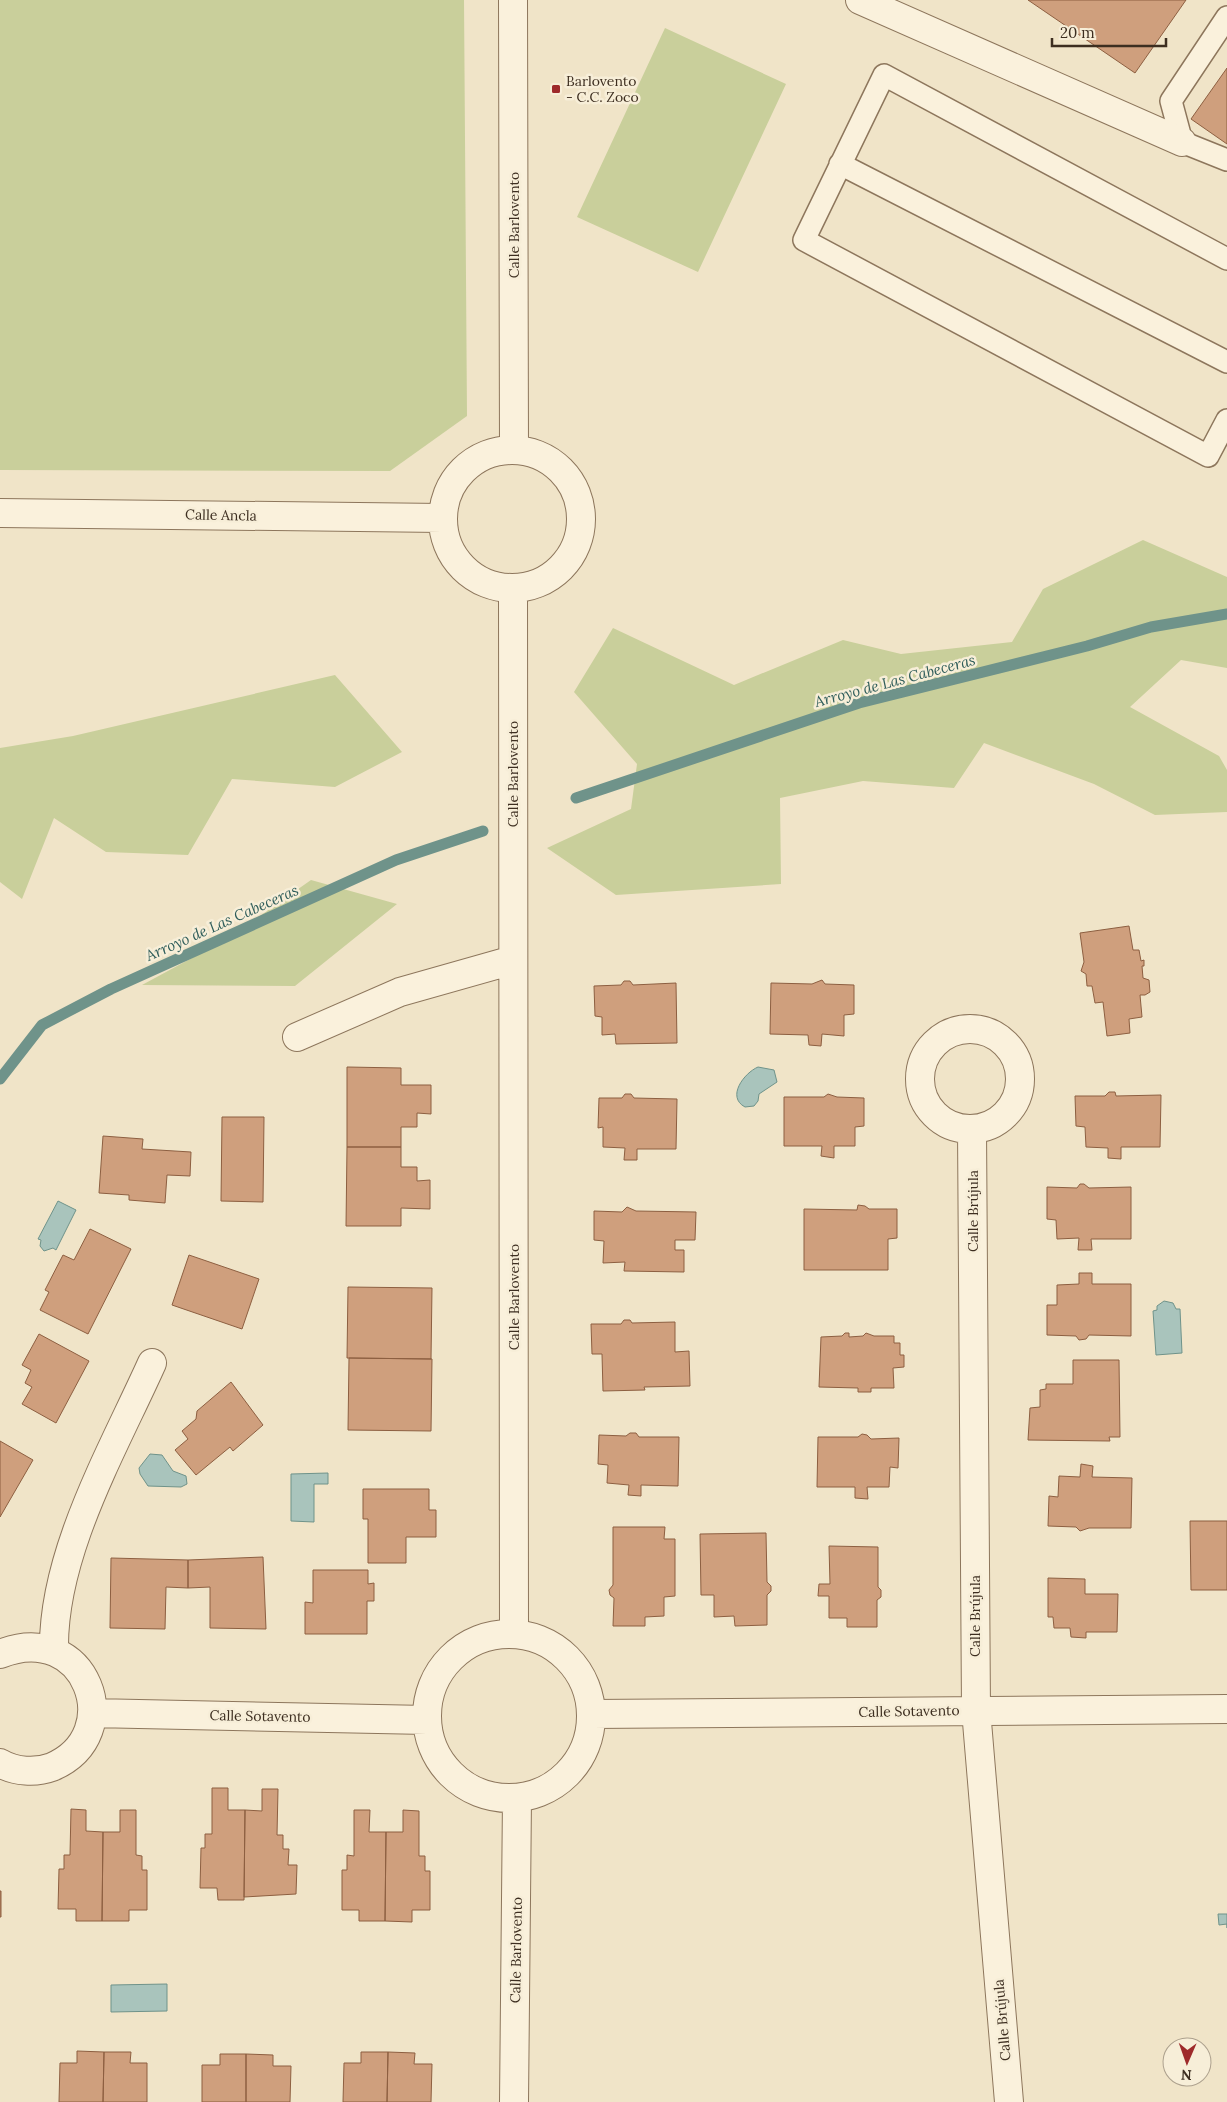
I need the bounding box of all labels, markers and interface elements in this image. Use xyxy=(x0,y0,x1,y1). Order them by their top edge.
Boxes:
scale bar xyxy=(1052,15,1166,47)
text: 20 m xyxy=(1060,23,1095,42)
place label: Barlovento - C.C. Zoco xyxy=(566,72,639,106)
marker: Barlovento - C.C. Zoco xyxy=(550,83,562,95)
street label: Calle Barlovento xyxy=(505,172,523,278)
street label: Calle Ancla xyxy=(185,505,257,525)
water label: Arroyo de Las Cabeceras xyxy=(811,650,977,711)
street label: Calle Barlovento xyxy=(504,721,522,827)
water label: Arroyo de Las Cabeceras xyxy=(141,880,301,965)
street label: Calle Brújula xyxy=(964,1170,982,1252)
street label: Calle Barlovento xyxy=(505,1244,523,1350)
street label: Calle Brújula xyxy=(966,1575,984,1657)
street label: Calle Sotavento xyxy=(858,1701,960,1721)
street label: Calle Sotavento xyxy=(209,1706,311,1726)
street label: Calle Barlovento xyxy=(506,1897,526,2003)
street label: Calle Brújula xyxy=(989,1978,1015,2062)
north arrow xyxy=(1162,2037,1212,2087)
text: N xyxy=(1181,2066,1192,2084)

